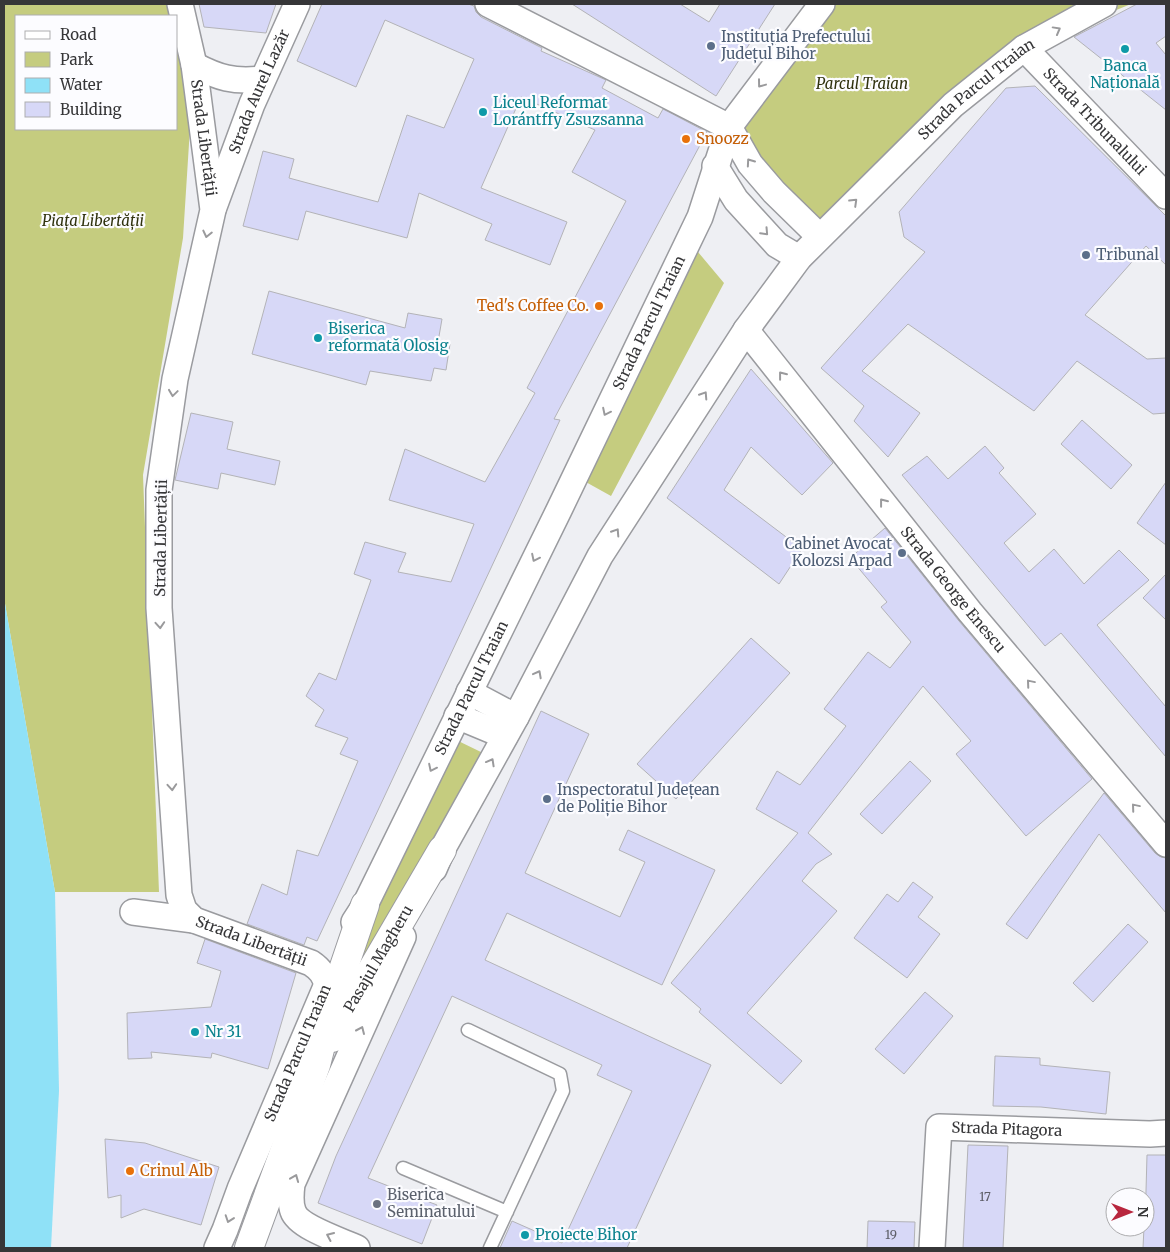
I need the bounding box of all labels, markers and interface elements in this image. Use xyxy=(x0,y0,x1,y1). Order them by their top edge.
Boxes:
legend xyxy=(15,15,178,130)
text: Road xyxy=(60,25,96,44)
street label: Strada Aurel Lazăr xyxy=(224,26,294,156)
one-way arrow xyxy=(1052,26,1061,36)
place label: Instituția Prefectului Județul Bihor xyxy=(720,27,871,64)
street label: Strada Parcul Traian xyxy=(914,34,1038,143)
marker: Instituția Prefectului Județul Bihor xyxy=(705,40,717,52)
marker: Banca Națională xyxy=(1119,43,1131,55)
text: Park xyxy=(60,50,94,69)
place label: Banca Națională xyxy=(1090,56,1160,93)
street label: Strada Tribunalului xyxy=(1039,64,1151,179)
park label: Parcul Traian xyxy=(816,74,908,93)
text: Water xyxy=(59,75,103,94)
street label: Strada Libertății xyxy=(187,78,221,197)
one-way arrow xyxy=(758,78,766,87)
place label: Liceul Reformat Lorántffy Zsuzsanna xyxy=(493,93,644,129)
text: Building xyxy=(60,100,122,119)
marker: Liceul Reformat Lorántffy Zsuzsanna xyxy=(477,106,489,118)
place label: Snoozz xyxy=(696,129,749,148)
marker: Snoozz xyxy=(680,133,692,145)
one-way arrow xyxy=(747,158,756,168)
one-way arrow xyxy=(849,199,858,208)
park label: Piața Libertății xyxy=(42,211,144,231)
one-way arrow xyxy=(759,227,768,236)
one-way arrow xyxy=(202,230,213,239)
place label: Tribunal xyxy=(1096,245,1159,264)
marker: Tribunal xyxy=(1080,249,1092,261)
street label: Strada Parcul Traian xyxy=(608,252,689,393)
place label: Ted's Coffee Co. xyxy=(477,296,589,315)
marker: Ted's Coffee Co. xyxy=(593,300,605,312)
place label: Biserica reformată Olosig xyxy=(328,319,449,355)
marker: Biserica reformată Olosig xyxy=(312,332,324,344)
one-way arrow xyxy=(780,372,788,381)
one-way arrow xyxy=(168,390,179,398)
one-way arrow xyxy=(698,392,707,401)
one-way arrow xyxy=(602,407,612,416)
street label: Strada Libertății xyxy=(150,479,172,597)
one-way arrow xyxy=(881,499,889,508)
street label: Strada George Enescu xyxy=(897,522,1010,656)
one-way arrow xyxy=(610,528,619,537)
place label: Cabinet Avocat Kolozsi Arpad xyxy=(785,534,892,570)
marker: Cabinet Avocat Kolozsi Arpad xyxy=(896,547,908,559)
one-way arrow xyxy=(531,553,541,562)
street label: Strada Parcul Traian xyxy=(430,618,512,758)
one-way arrow xyxy=(155,621,166,629)
one-way arrow xyxy=(532,671,542,680)
one-way arrow xyxy=(1026,679,1035,688)
one-way arrow xyxy=(485,758,495,767)
one-way arrow xyxy=(428,763,438,772)
place label: Inspectoratul Județean de Poliție Bihor xyxy=(557,780,720,817)
one-way arrow xyxy=(166,783,177,791)
marker: Inspectoratul Județean de Poliție Bihor xyxy=(541,793,553,805)
one-way arrow xyxy=(1131,803,1140,812)
street label: Pasajul Magheru xyxy=(339,901,417,1015)
street label: Strada Libertății xyxy=(193,911,310,970)
street label: Strada Parcul Traian xyxy=(260,981,335,1124)
place label: Nr 31 xyxy=(205,1022,242,1041)
marker: Nr 31 xyxy=(189,1026,201,1038)
one-way arrow xyxy=(355,1026,366,1035)
street label: Strada Pitagora xyxy=(951,1117,1062,1140)
place label: Crinul Alb xyxy=(140,1161,213,1180)
marker: Crinul Alb xyxy=(124,1165,136,1177)
one-way arrow xyxy=(289,1175,299,1183)
place label: Biserica Seminatului xyxy=(387,1185,476,1221)
north arrow xyxy=(1105,1187,1155,1237)
house number: 17 xyxy=(979,1189,991,1204)
marker: Biserica Seminatului xyxy=(371,1198,383,1210)
text: N xyxy=(1134,1206,1152,1218)
one-way arrow xyxy=(225,1214,235,1222)
place label: Proiecte Bihor xyxy=(535,1225,637,1244)
house number: 19 xyxy=(885,1227,897,1242)
marker: Proiecte Bihor xyxy=(519,1229,531,1241)
one-way arrow xyxy=(326,1231,335,1242)

